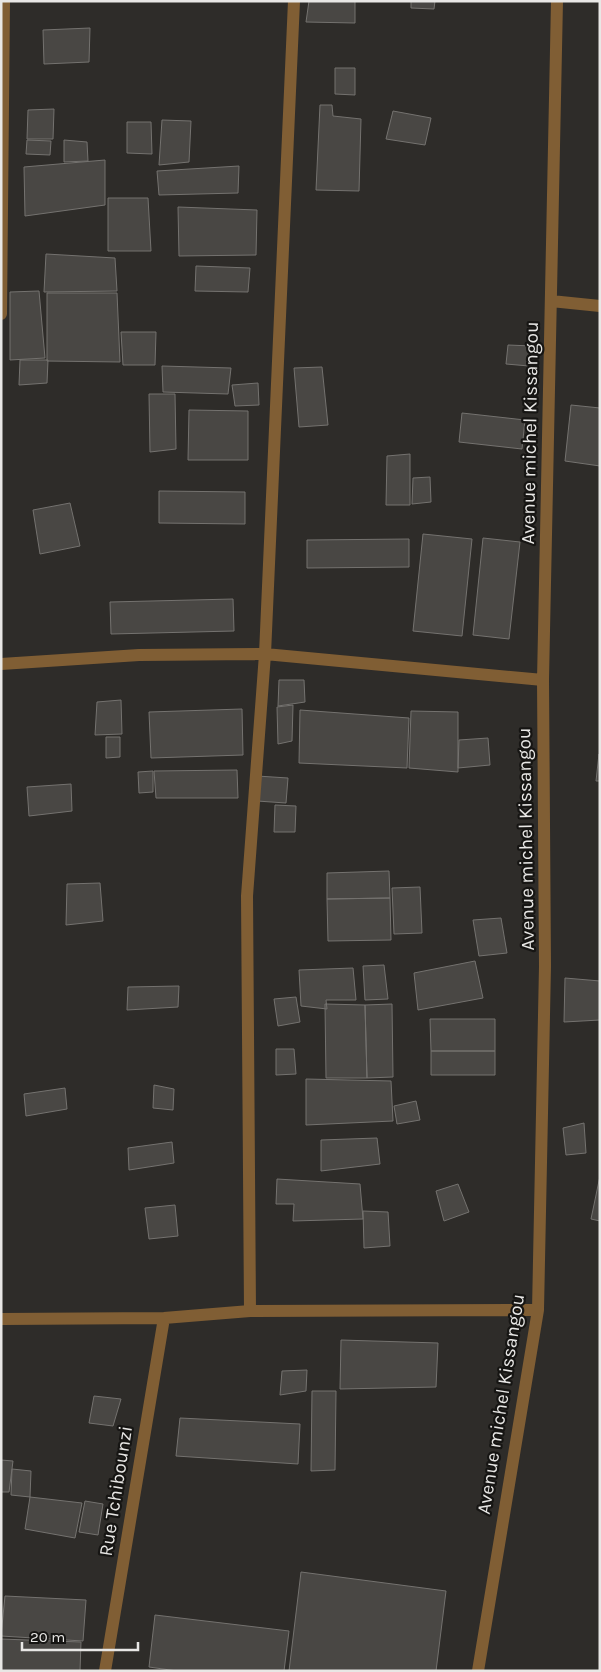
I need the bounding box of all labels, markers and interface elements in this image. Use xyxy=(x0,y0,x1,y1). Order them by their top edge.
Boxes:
street label: Avenue michel Kissangou xyxy=(517,321,543,545)
street label: Avenue michel Kissangou xyxy=(513,727,539,951)
street label: Avenue michel Kissangou xyxy=(473,1292,529,1516)
street label: Rue Tchibounzi xyxy=(95,1424,137,1558)
scale bar xyxy=(22,1620,139,1652)
text: 20 m xyxy=(30,1628,65,1646)

